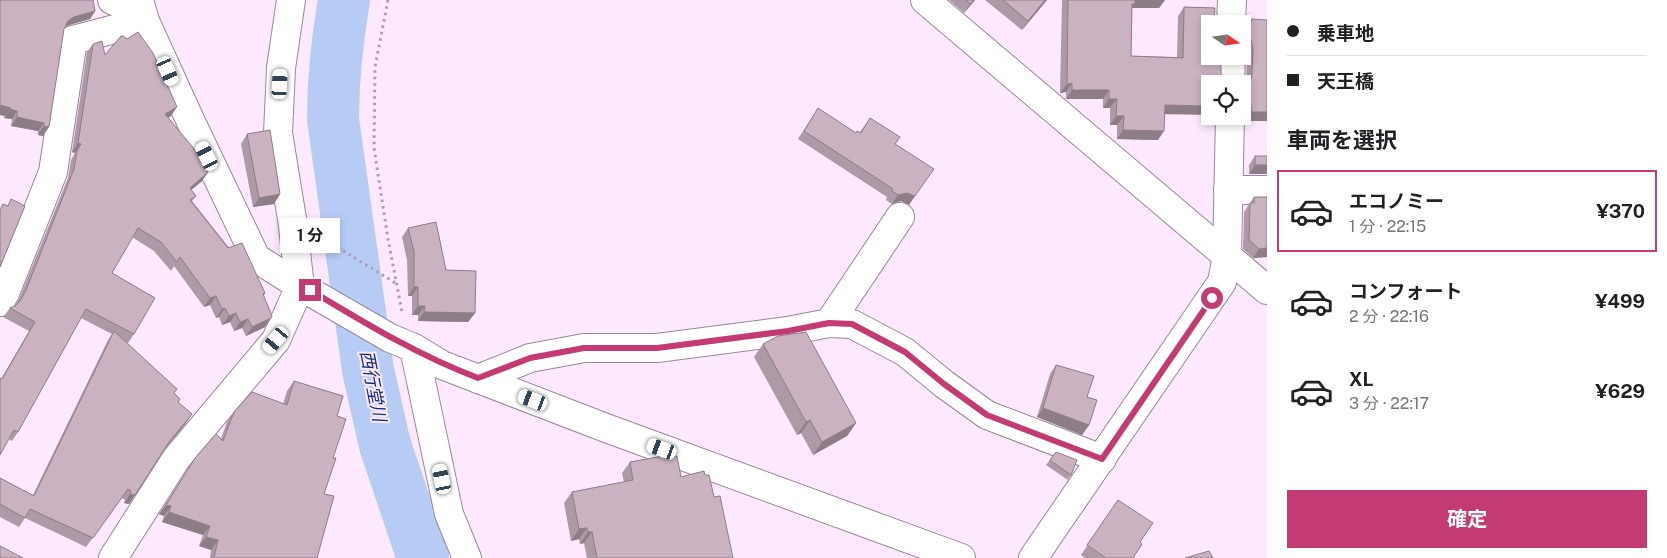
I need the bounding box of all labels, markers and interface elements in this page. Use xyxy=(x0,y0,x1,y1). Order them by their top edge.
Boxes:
north arrow xyxy=(1201,15,1251,65)
map controls xyxy=(1201,15,1251,125)
text: 乗車地 xyxy=(1317,22,1374,44)
car xyxy=(155,54,180,88)
car xyxy=(271,69,288,99)
text: 天王橋 xyxy=(1317,70,1374,92)
button: locate xyxy=(1201,75,1251,125)
text: 車両を選択 xyxy=(1287,127,1397,153)
car xyxy=(193,139,220,173)
icon: car xyxy=(1289,189,1334,234)
text: エコノミー xyxy=(1349,190,1444,212)
text: ¥370 xyxy=(1596,200,1645,222)
text: 1 分 · 22:15 xyxy=(1349,217,1426,236)
callout: 1 分 xyxy=(280,218,340,252)
text: 1 分 xyxy=(297,226,323,245)
route end xyxy=(299,279,321,301)
icon: car xyxy=(1289,279,1334,324)
text: コンフォート xyxy=(1349,280,1462,302)
route start xyxy=(1201,287,1223,309)
text: ¥499 xyxy=(1595,290,1645,312)
text: 2 分 · 22:16 xyxy=(1349,307,1429,326)
car xyxy=(260,324,291,356)
water label: 西行堂川 xyxy=(356,349,391,425)
text: XL xyxy=(1349,368,1374,390)
icon: car xyxy=(1289,369,1334,414)
text: ¥629 xyxy=(1595,380,1645,402)
car xyxy=(516,388,549,412)
text: 3 分 · 22:17 xyxy=(1349,394,1429,413)
car xyxy=(645,437,678,461)
car xyxy=(431,463,452,495)
button: 確定 xyxy=(1287,490,1647,548)

